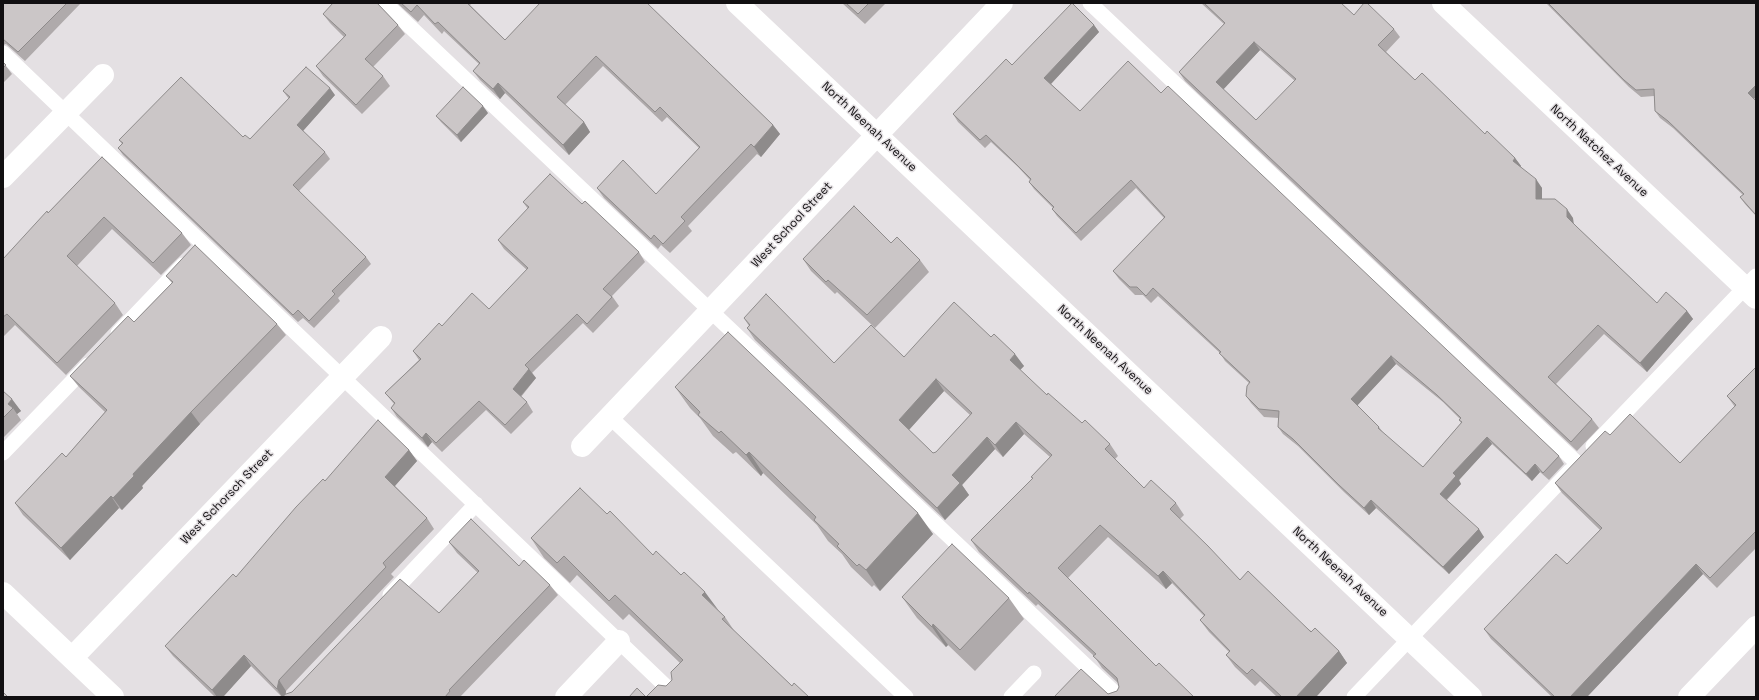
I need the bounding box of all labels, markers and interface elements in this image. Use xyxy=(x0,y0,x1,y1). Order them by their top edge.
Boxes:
street label: North Neenah Avenue xyxy=(818,79,920,175)
street label: North Natchez Avenue xyxy=(1547,102,1651,200)
street label: West School Street xyxy=(749,179,835,271)
street label: North Neenah Avenue xyxy=(1054,302,1156,398)
street label: West Schorsch Street xyxy=(178,446,276,548)
street label: North Neenah Avenue xyxy=(1289,524,1391,620)

